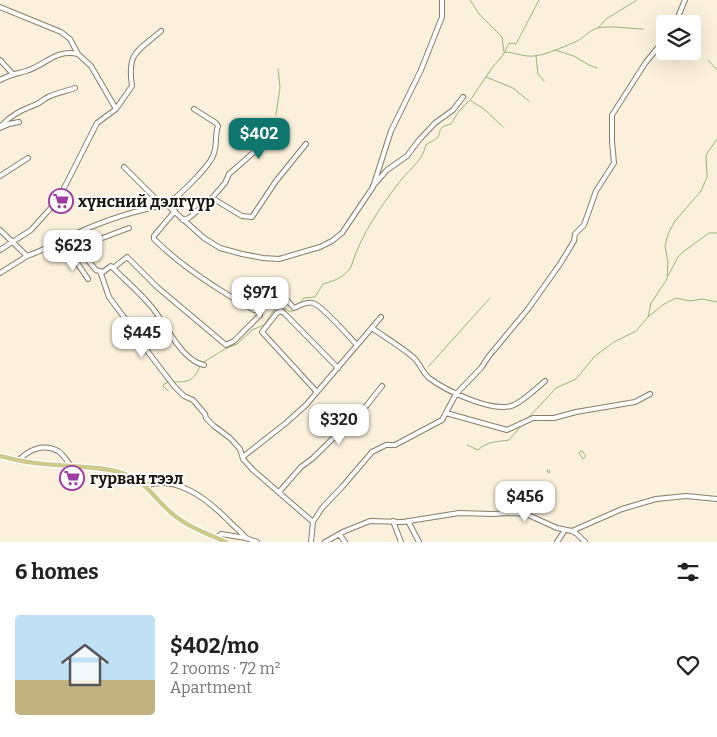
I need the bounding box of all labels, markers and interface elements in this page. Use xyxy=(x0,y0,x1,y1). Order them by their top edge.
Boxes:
map controls xyxy=(656,15,701,60)
button: layers xyxy=(656,15,701,60)
pin: $402 xyxy=(229,118,289,160)
text: $402 xyxy=(240,124,278,143)
supermarket icon: хүнсний дэлгүүр xyxy=(48,188,74,214)
place label: хүнсний дэлгүүр xyxy=(78,192,215,211)
pin: $623 xyxy=(43,230,103,272)
text: $623 xyxy=(54,236,92,255)
pin: $971 xyxy=(230,276,290,319)
text: $971 xyxy=(243,283,277,302)
pin: $445 xyxy=(112,316,172,359)
text: $445 xyxy=(123,323,161,342)
pin: $320 xyxy=(309,404,369,446)
text: $320 xyxy=(320,410,358,429)
supermarket icon: гурван тээл xyxy=(59,465,85,491)
place label: гурван тээл xyxy=(90,469,183,488)
pin: $456 xyxy=(495,480,555,523)
text: $456 xyxy=(506,487,544,506)
icon: filters xyxy=(674,558,702,586)
text: 6 homes xyxy=(15,559,99,585)
text: $402/mo xyxy=(170,633,259,659)
icon: home xyxy=(55,635,115,695)
icon: heart xyxy=(674,651,702,679)
text: 2 rooms · 72 m² xyxy=(170,659,280,678)
text: Apartment xyxy=(170,678,252,697)

